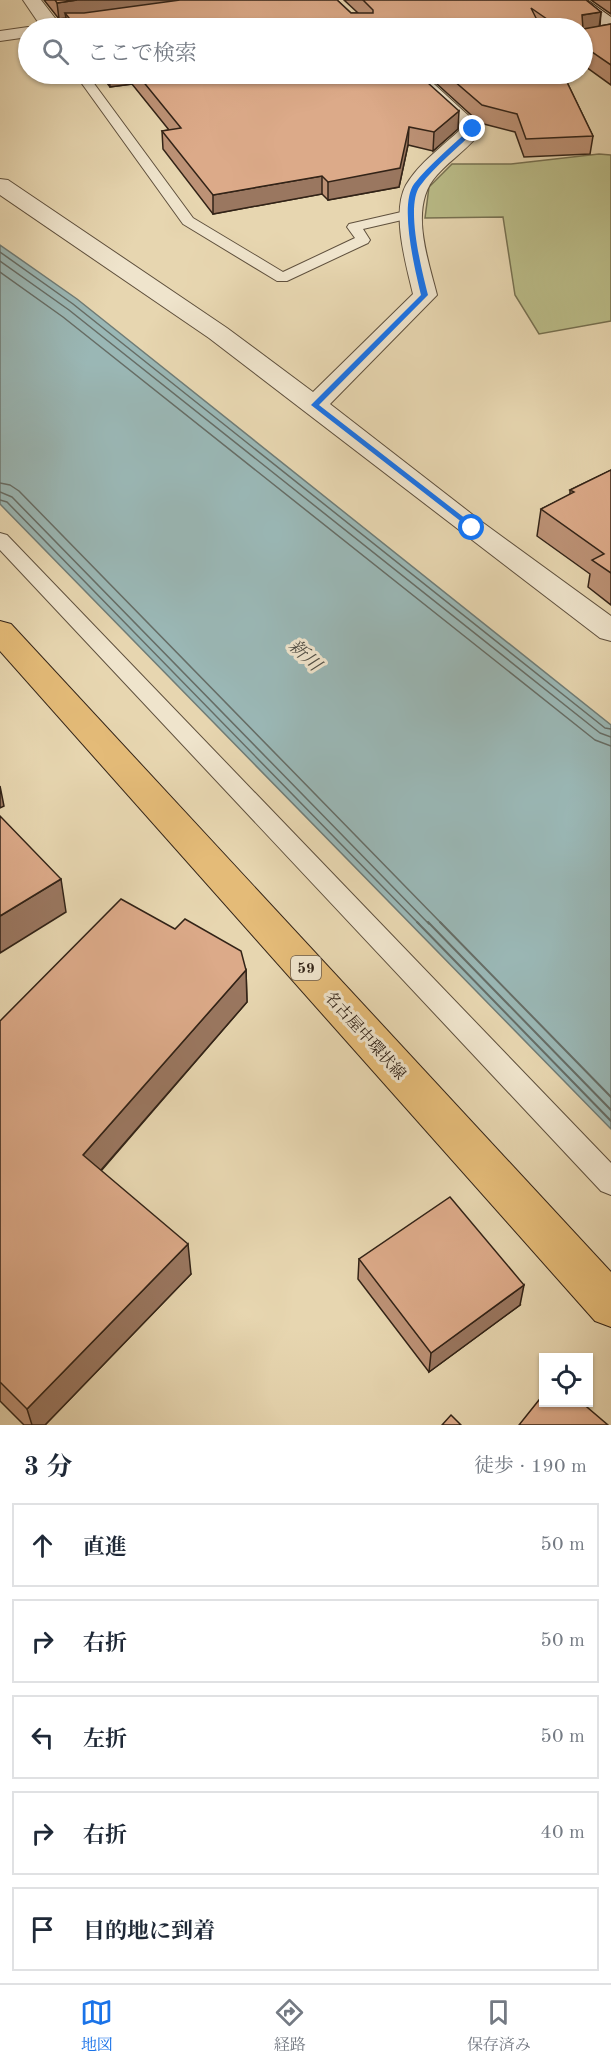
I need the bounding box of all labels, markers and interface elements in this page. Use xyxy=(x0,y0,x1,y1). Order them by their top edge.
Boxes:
search box xyxy=(18,18,593,84)
icon: search xyxy=(39,35,72,68)
text: ここで検索 xyxy=(87,43,197,65)
route end xyxy=(459,115,485,141)
route start xyxy=(458,514,484,540)
water label: 新川 xyxy=(285,635,326,676)
road number: 59 xyxy=(291,956,321,980)
street label: 名古屋中環状線 xyxy=(321,988,409,1083)
map controls xyxy=(539,1353,593,1407)
button: locate xyxy=(539,1353,593,1407)
text: 3 分 xyxy=(24,1455,72,1481)
text: 徒歩 · 190 m xyxy=(474,1457,587,1477)
icon: ahead xyxy=(26,1529,59,1562)
text: 50 m xyxy=(540,1535,585,1555)
text: 直進 xyxy=(83,1537,127,1559)
icon: right xyxy=(26,1625,59,1658)
text: 50 m xyxy=(540,1631,585,1651)
text: 右折 xyxy=(83,1633,127,1655)
icon: left xyxy=(26,1721,59,1754)
text: 50 m xyxy=(540,1727,585,1747)
text: 左折 xyxy=(83,1729,127,1751)
icon: right xyxy=(26,1817,59,1850)
text: 40 m xyxy=(540,1823,585,1843)
text: 右折 xyxy=(83,1825,127,1847)
icon: arrive xyxy=(26,1913,59,1946)
text: 目的地に到着 xyxy=(83,1921,215,1943)
tab: 地図 xyxy=(80,1996,113,2056)
tab: 経路 xyxy=(273,1996,306,2056)
tab: 保存済み xyxy=(467,1996,531,2056)

